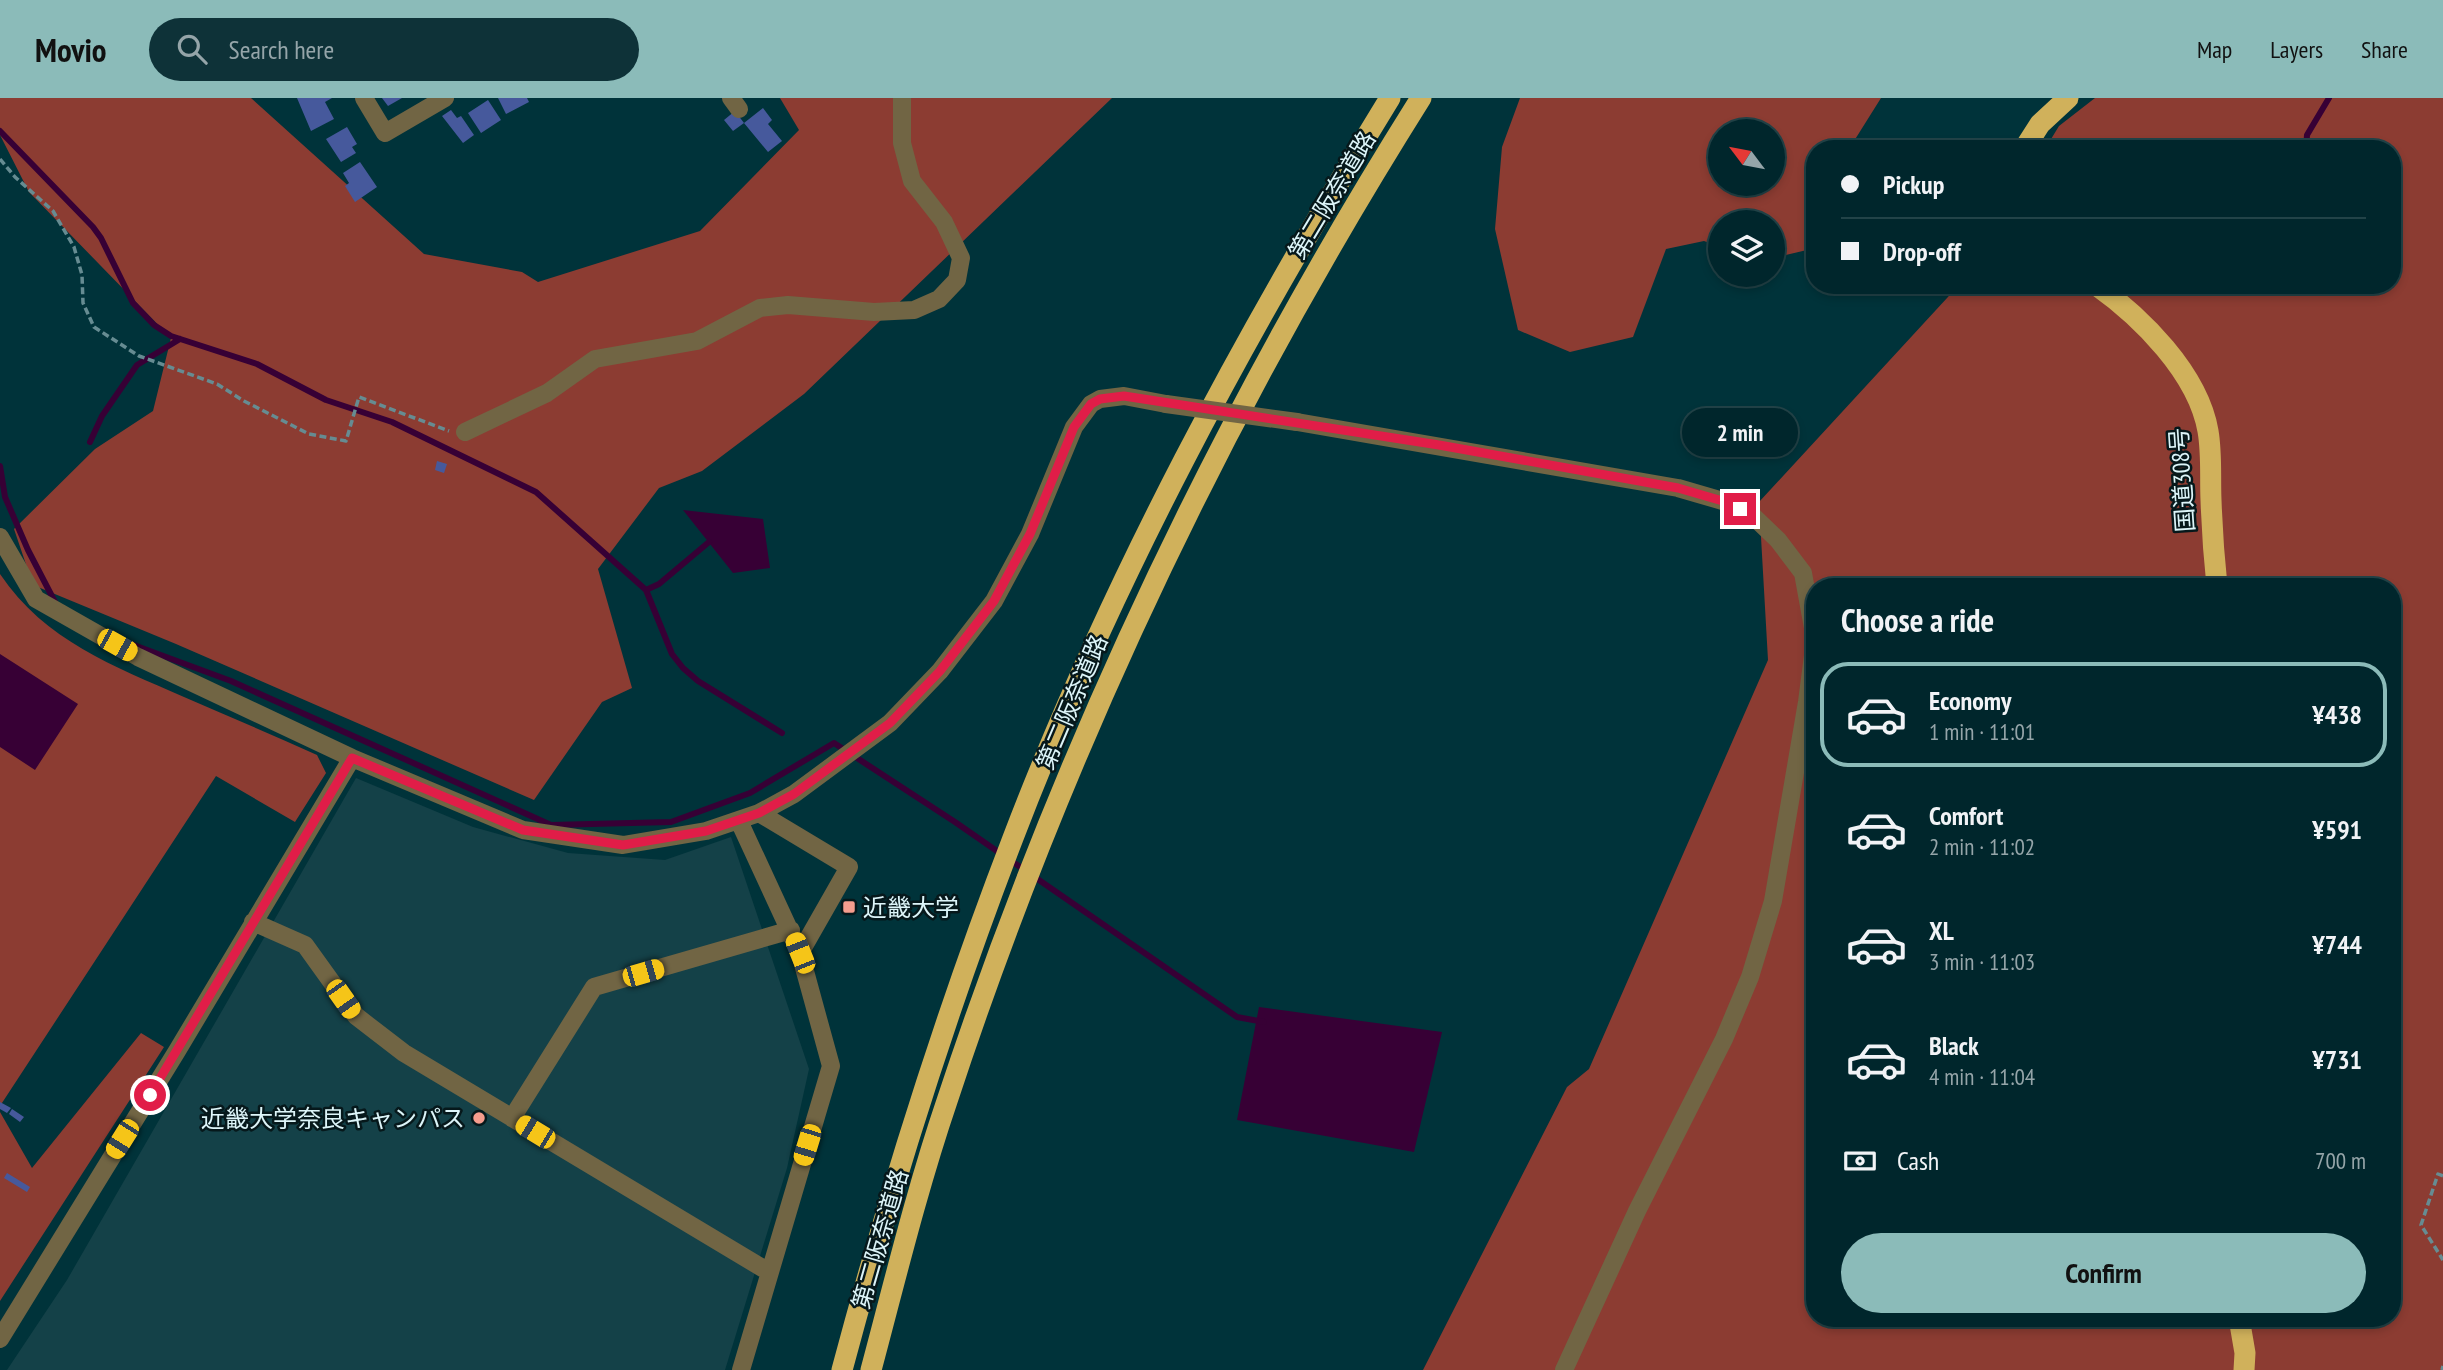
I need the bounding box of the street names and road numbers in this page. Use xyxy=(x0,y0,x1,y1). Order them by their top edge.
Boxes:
street label: 第二阪奈道路 xyxy=(1282,125,1382,265)
street label: 国道308号 xyxy=(2163,427,2201,533)
street label: 第二阪奈道路 xyxy=(1030,630,1114,774)
street label: 第二阪奈道路 xyxy=(845,1166,915,1312)

